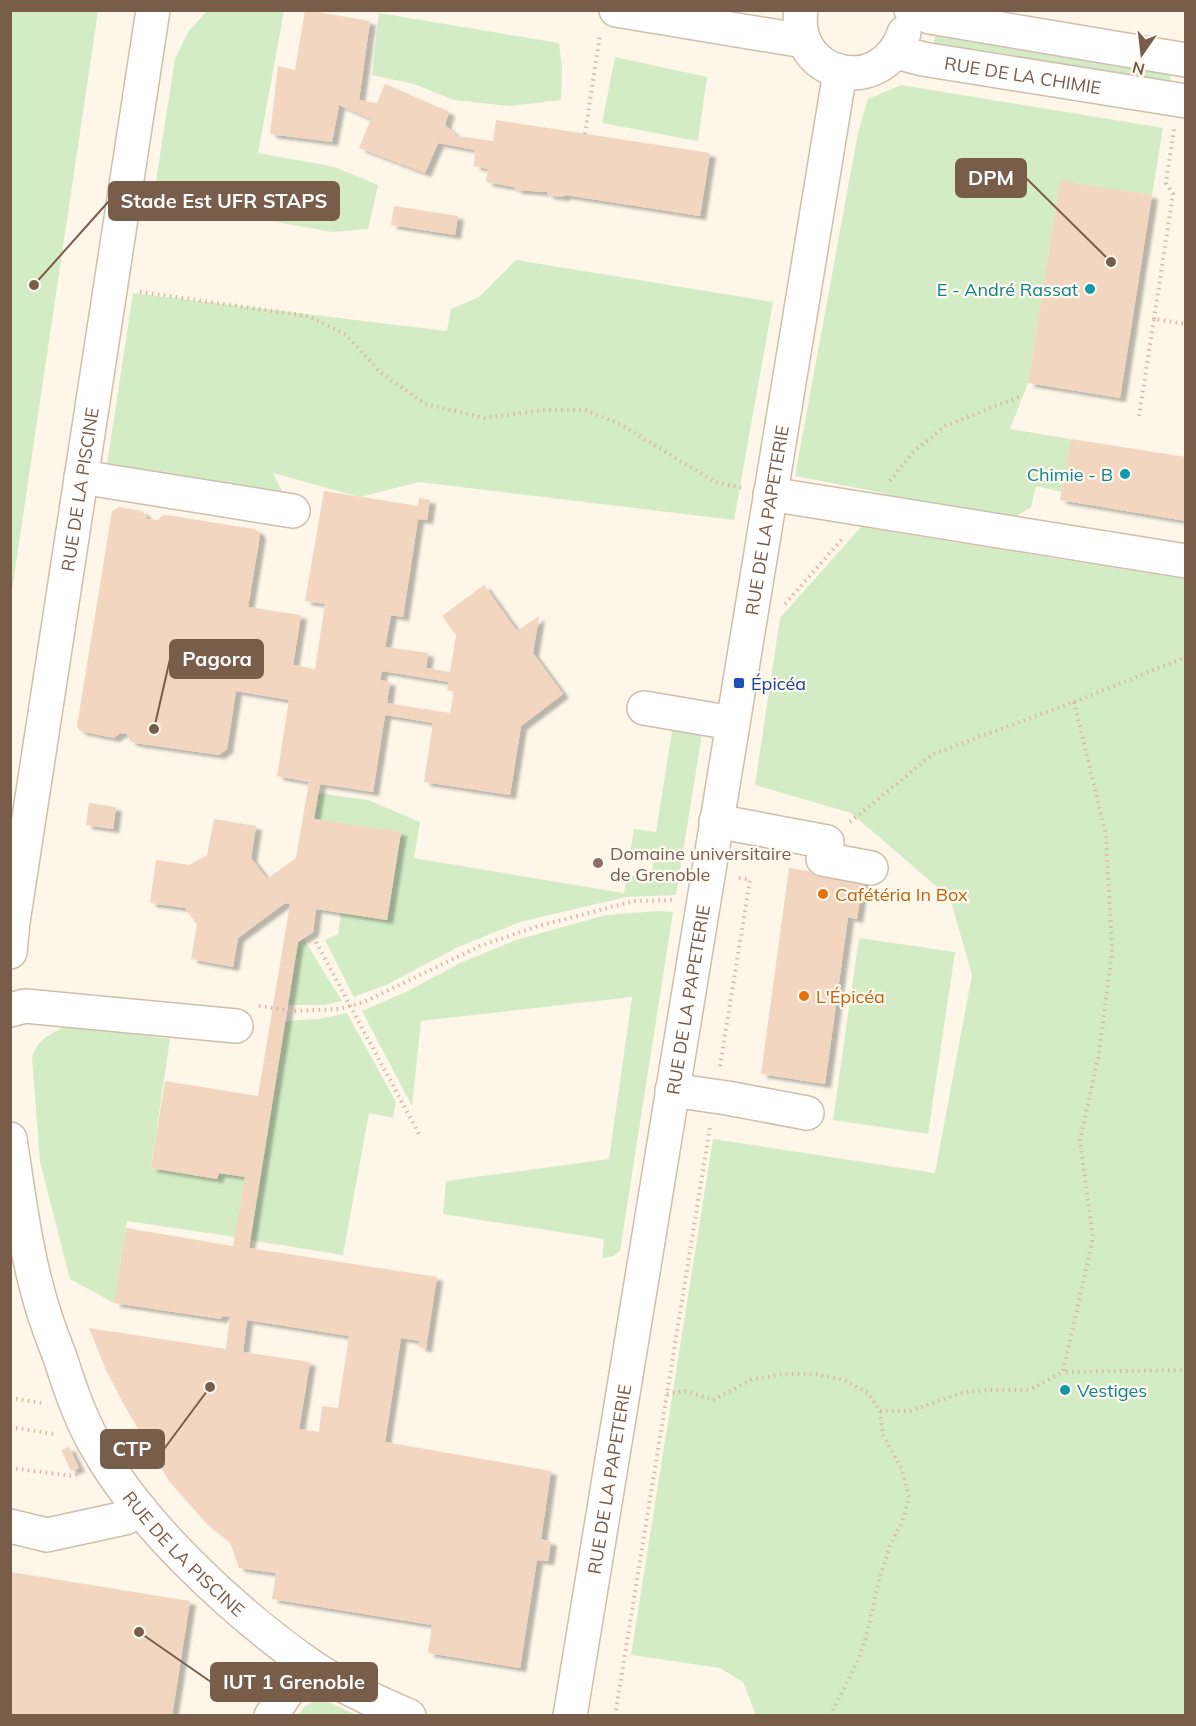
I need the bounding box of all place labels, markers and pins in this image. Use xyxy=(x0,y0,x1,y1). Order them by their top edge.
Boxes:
callout: DPM xyxy=(956,159,1026,197)
callout: Stade Est UFR STAPS xyxy=(109,182,339,220)
place label: E - André Rassat xyxy=(937,278,1078,301)
marker: E - André Rassat xyxy=(1083,282,1097,296)
place label: Chimie - B xyxy=(1027,463,1113,486)
marker: Chimie - B xyxy=(1118,467,1132,481)
callout: Pagora xyxy=(170,640,263,678)
place label: Épicéa xyxy=(751,672,806,695)
marker: Épicéa xyxy=(732,676,746,690)
place label: Domaine universitaire de Grenoble xyxy=(610,842,791,886)
marker: Domaine universitaire de Grenoble xyxy=(591,856,605,870)
place label: Cafétéria In Box xyxy=(835,883,968,906)
marker: Cafétéria In Box xyxy=(816,887,830,901)
place label: L'Épicéa xyxy=(816,985,885,1008)
marker: L'Épicéa xyxy=(797,989,811,1003)
place label: Vestiges xyxy=(1077,1379,1147,1402)
marker: Vestiges xyxy=(1058,1383,1072,1397)
callout: CTP xyxy=(101,1430,164,1468)
callout: IUT 1 Grenoble xyxy=(211,1663,377,1701)

